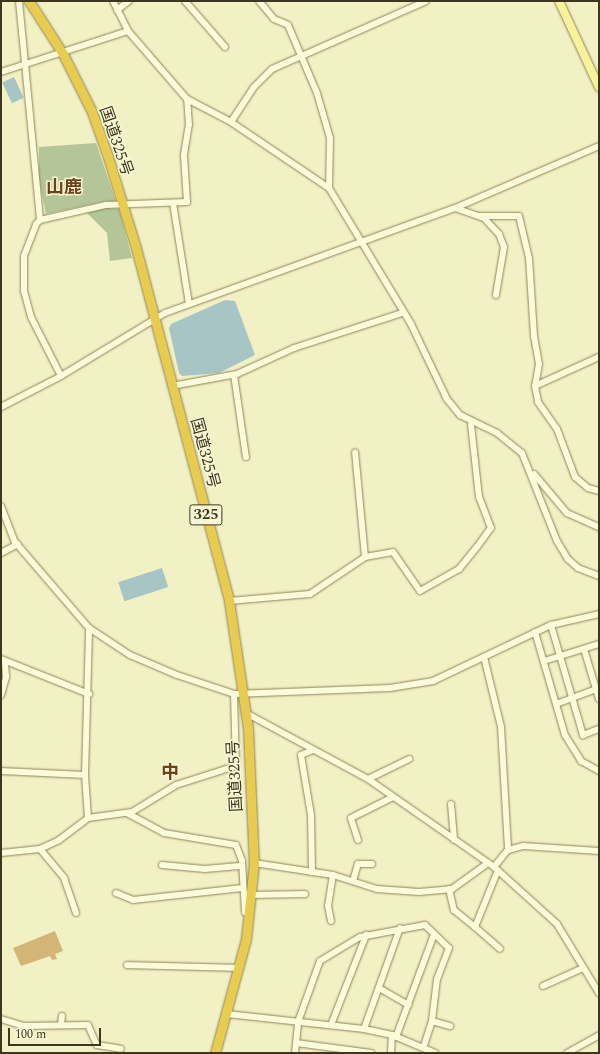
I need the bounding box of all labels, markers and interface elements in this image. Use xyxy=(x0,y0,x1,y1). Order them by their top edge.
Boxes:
street label: 国道325号 xyxy=(95,104,137,178)
district label: 山鹿 xyxy=(46,177,82,199)
street label: 国道325号 xyxy=(186,416,224,490)
road number: 325 xyxy=(189,502,223,528)
street label: 国道325号 xyxy=(224,740,246,812)
district label: 中 xyxy=(161,762,179,784)
scale bar xyxy=(10,1020,103,1046)
text: 100 m xyxy=(15,1025,46,1044)

